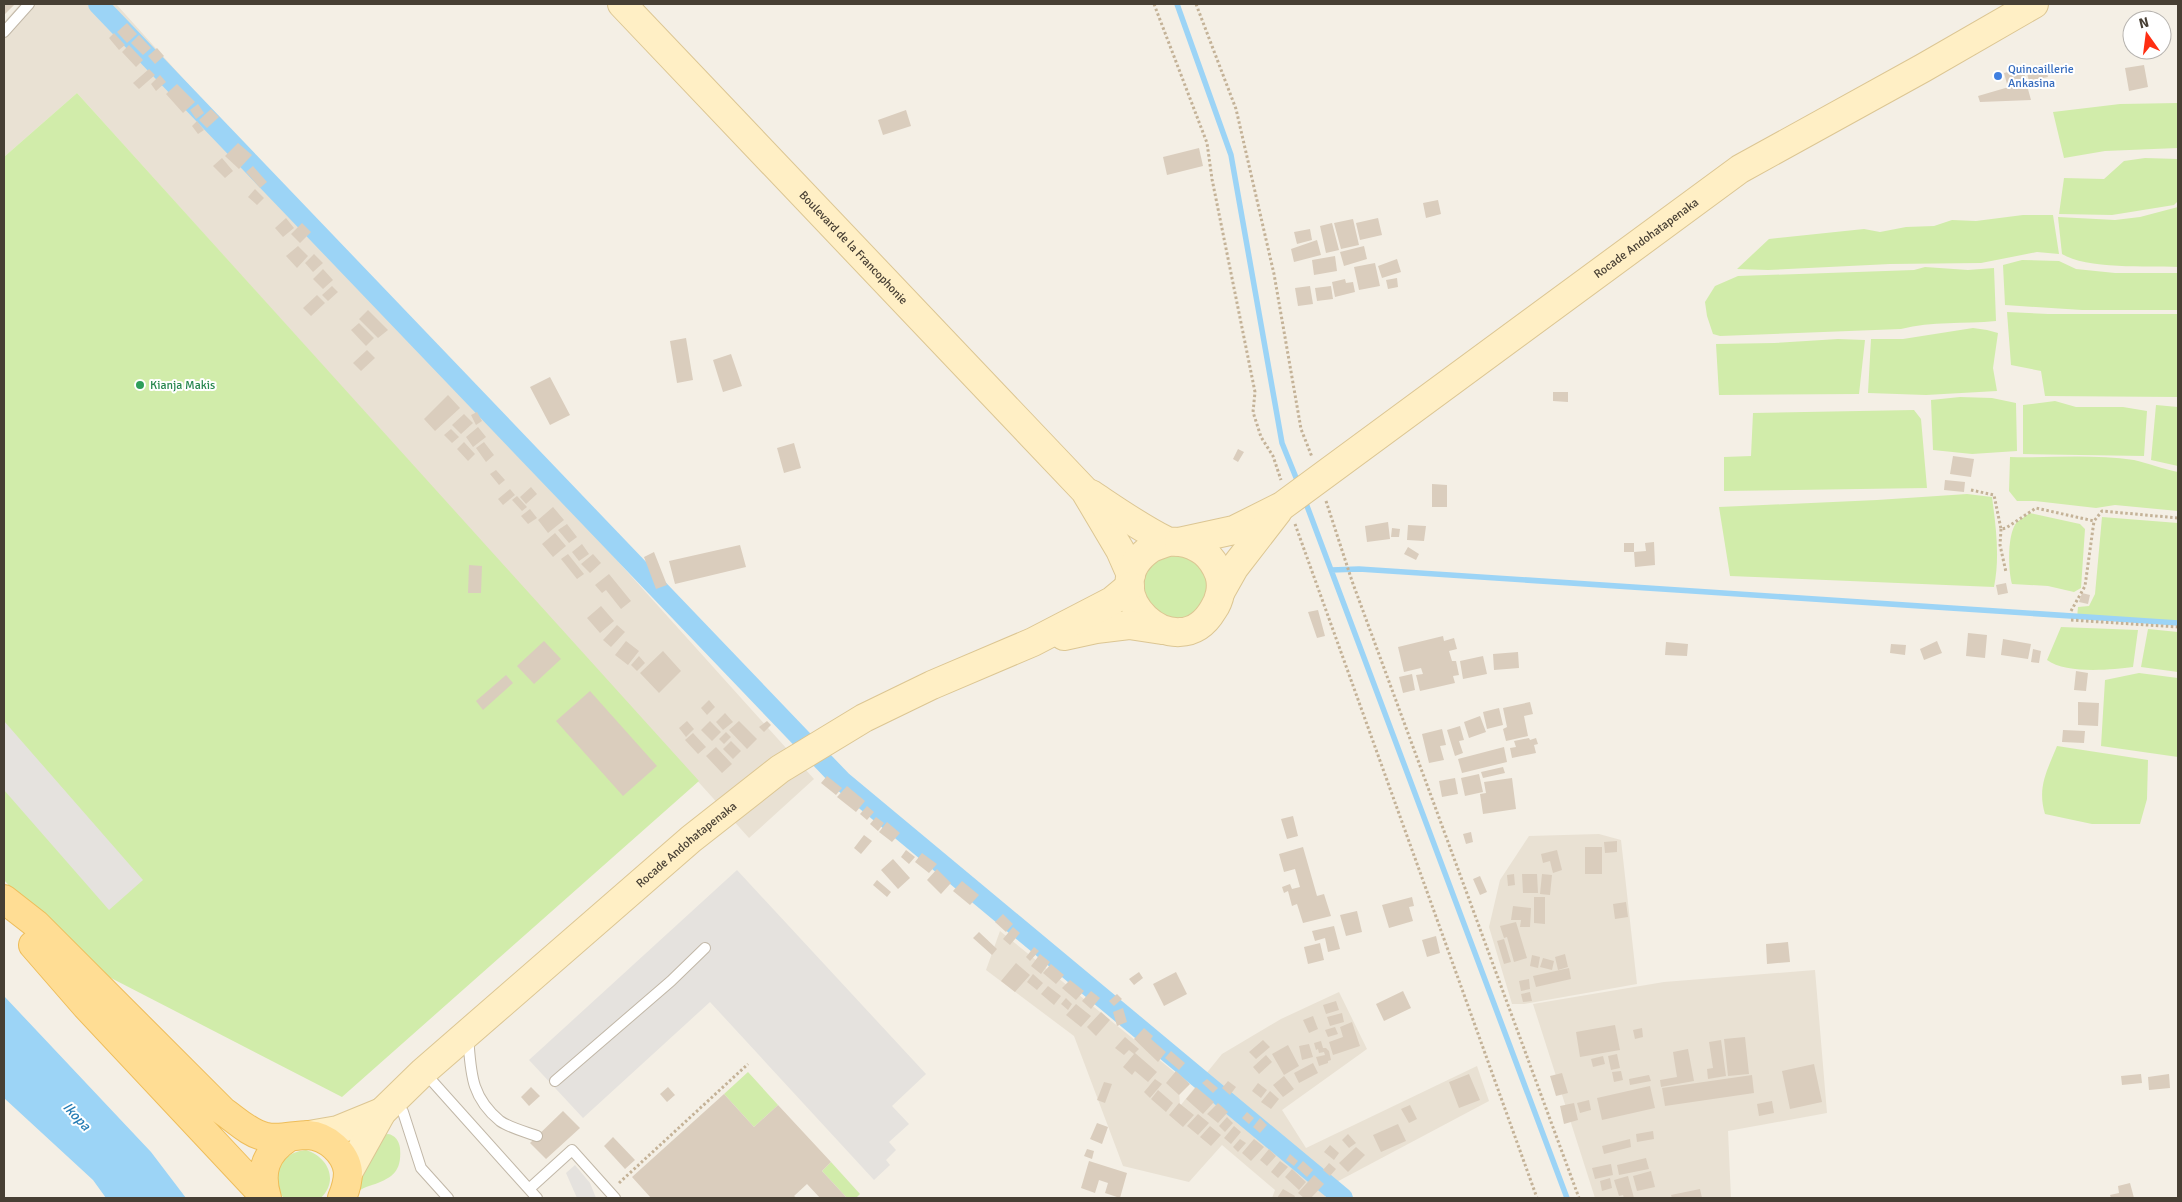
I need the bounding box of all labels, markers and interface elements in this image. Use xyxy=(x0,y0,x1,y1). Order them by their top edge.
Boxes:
north arrow xyxy=(2122,10,2172,60)
text: N xyxy=(2137,13,2151,32)
place label: Quincaillerie Ankasina xyxy=(2008,62,2074,91)
marker: Quincaillerie Ankasina xyxy=(1992,70,2004,82)
street label: Boulevard de la Francophonie xyxy=(796,188,911,308)
street label: Rocade Andohatapenaka xyxy=(1591,195,1702,282)
place label: Kianja Makis xyxy=(150,378,215,393)
marker: Kianja Makis xyxy=(134,379,146,391)
street label: Rocade Andohatapenaka xyxy=(633,799,740,891)
water label: Ikopa xyxy=(59,1099,95,1135)

